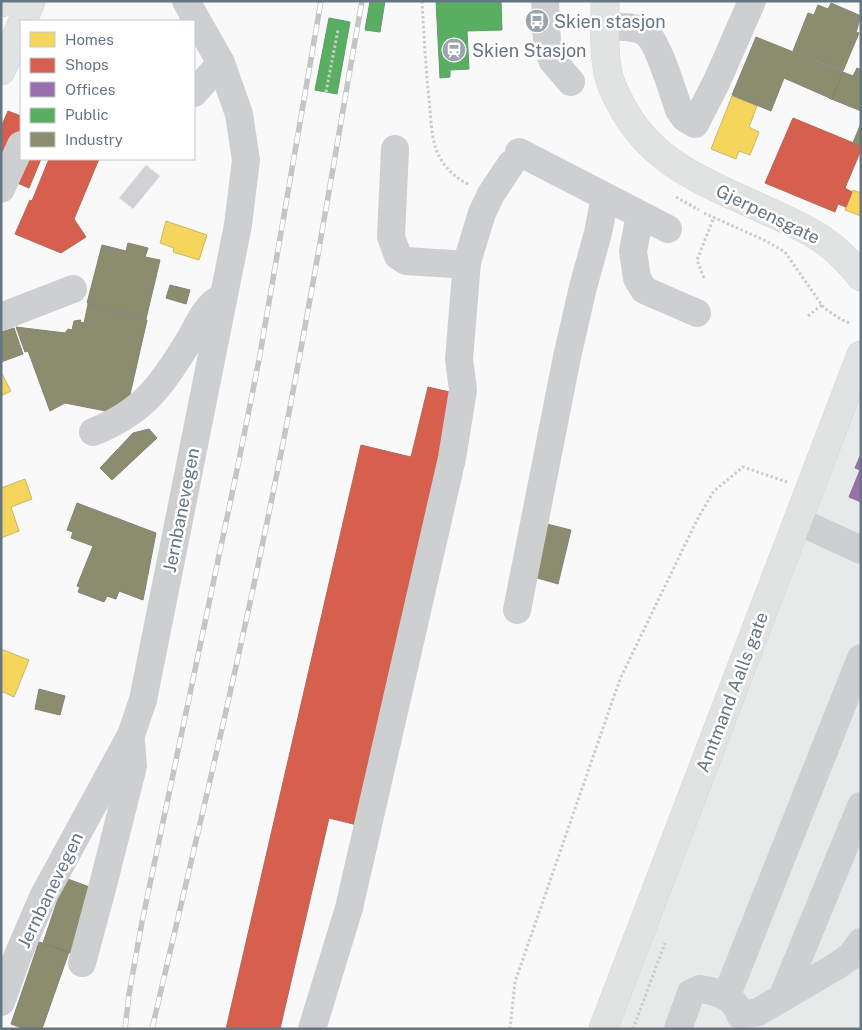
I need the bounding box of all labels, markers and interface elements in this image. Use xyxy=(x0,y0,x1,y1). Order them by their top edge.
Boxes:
bus stop icon: Skien stasjon xyxy=(524,8,550,34)
place label: Skien stasjon xyxy=(554,11,666,32)
legend xyxy=(20,20,195,160)
text: Homes xyxy=(65,31,114,48)
station icon: Skien Stasjon xyxy=(441,37,467,63)
place label: Skien Stasjon xyxy=(472,40,587,61)
text: Shops xyxy=(65,56,109,73)
text: Offices xyxy=(65,81,115,98)
text: Public xyxy=(65,106,109,123)
text: Industry xyxy=(65,131,123,148)
street label: Gjerpensgate xyxy=(713,180,823,248)
street label: Jernbanevegen xyxy=(159,446,203,574)
street label: Amtmand Aalls gate xyxy=(692,609,772,775)
street label: Jernbanevegen xyxy=(13,829,87,951)

